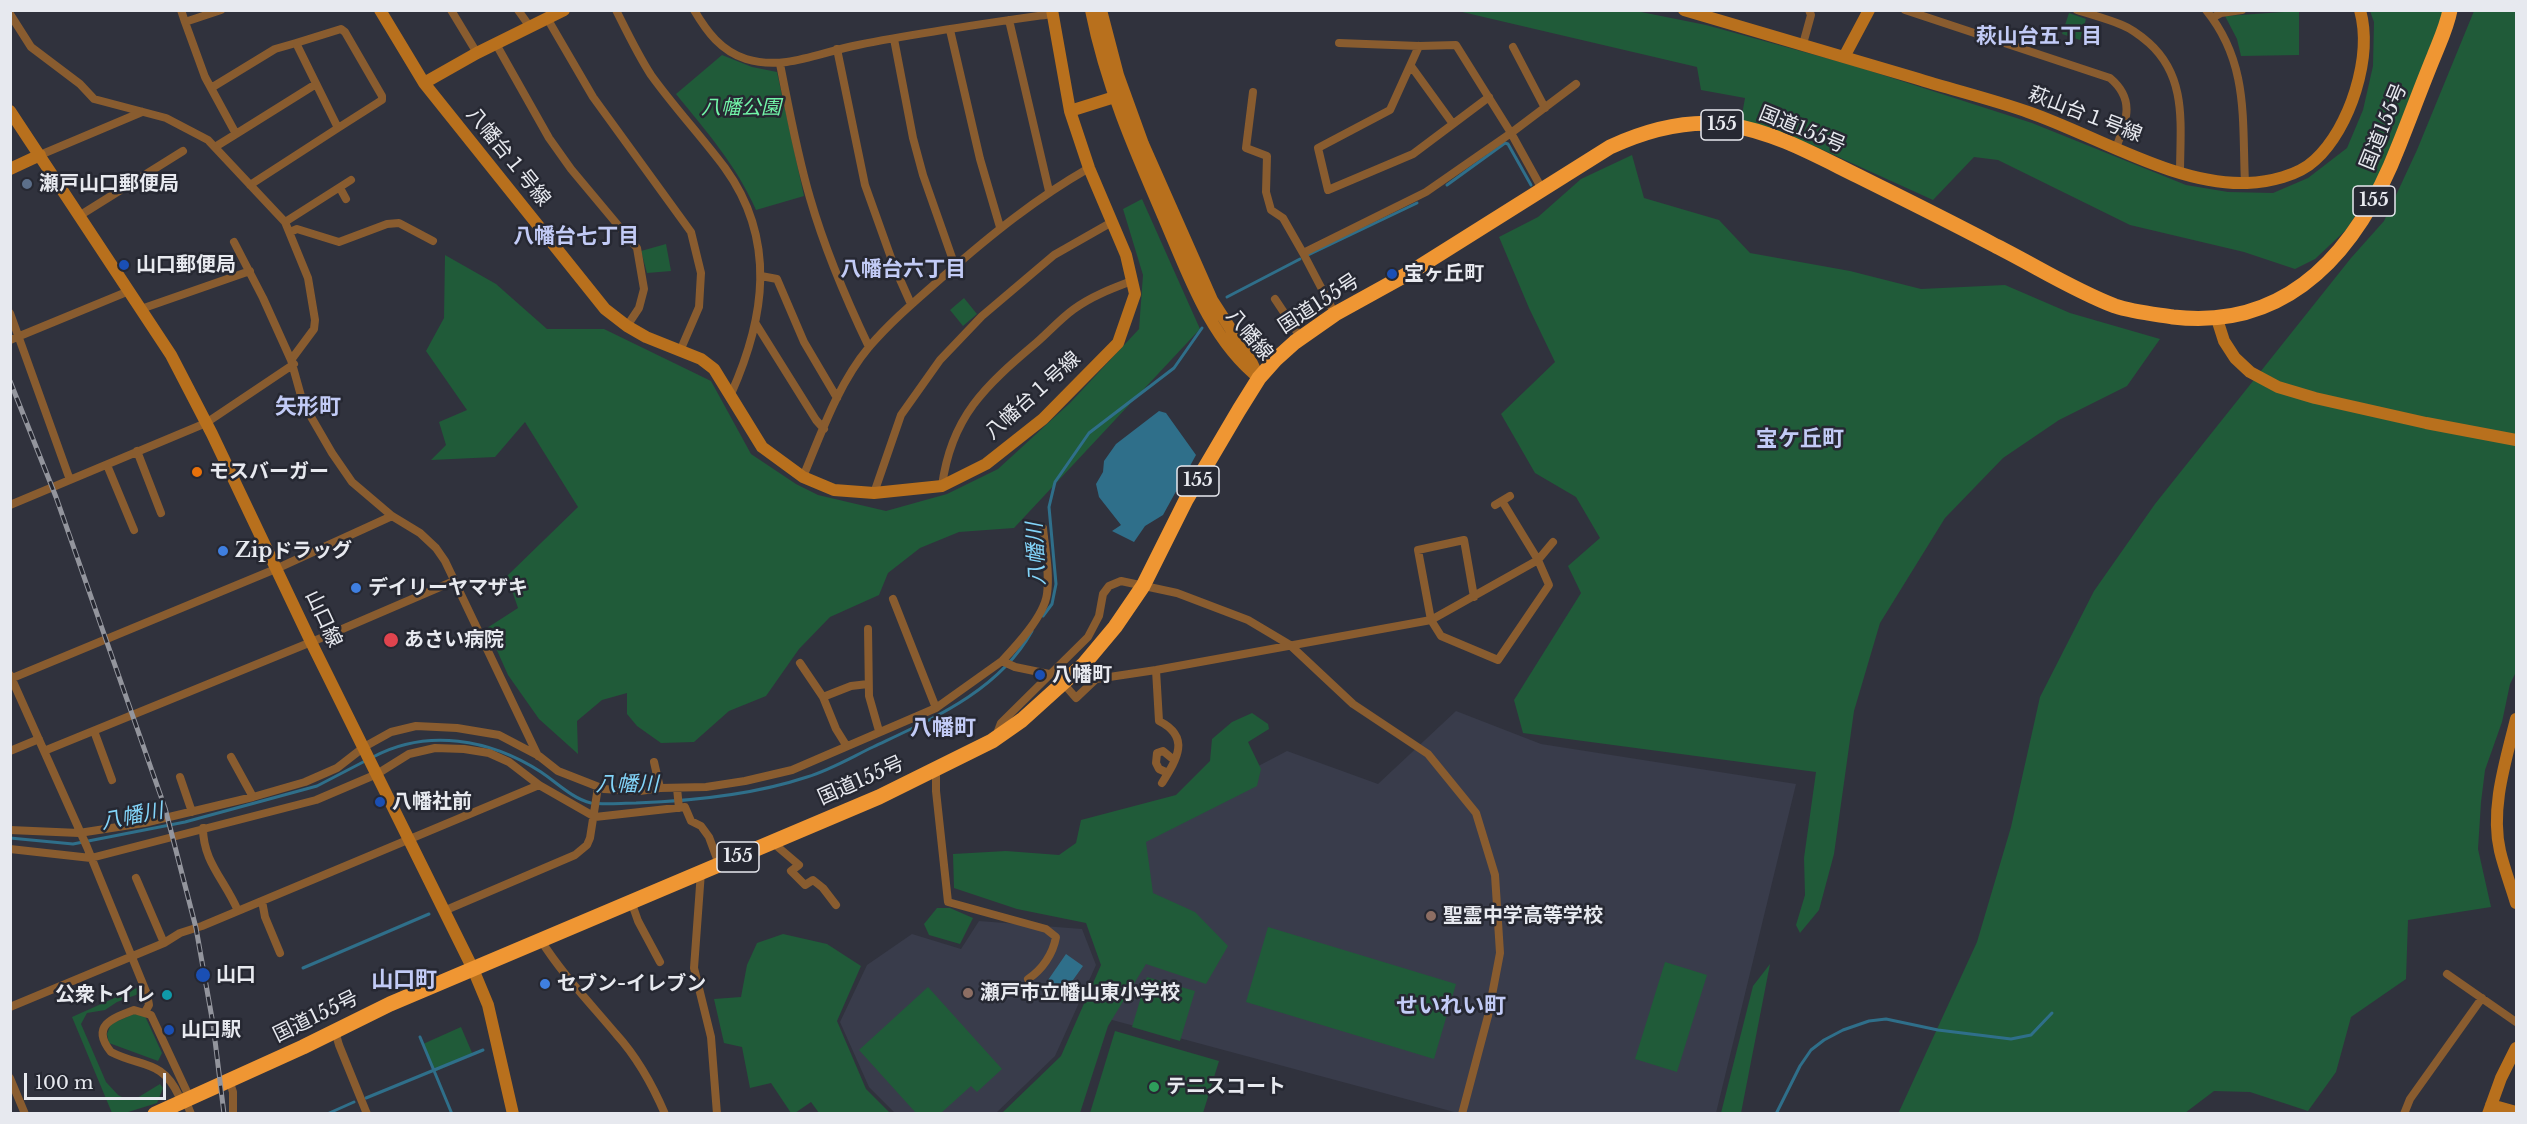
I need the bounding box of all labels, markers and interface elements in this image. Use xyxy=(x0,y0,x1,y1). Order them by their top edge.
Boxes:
district label: 萩山台五丁目 xyxy=(1976,24,2102,50)
street label: 国道155号 xyxy=(2356,80,2412,174)
street label: 萩山台１号線 xyxy=(2025,82,2145,148)
park label: 八幡公園 xyxy=(701,96,781,120)
street label: 国道155号 xyxy=(1755,102,1849,158)
street label: 八幡台１号線 xyxy=(461,103,555,211)
road number: 155 xyxy=(1701,110,1743,140)
place label: 瀬戸山口郵便局 xyxy=(39,172,179,196)
marker: 瀬戸山口郵便局 xyxy=(20,177,34,191)
road number: 155 xyxy=(2353,186,2395,216)
district label: 八幡台七丁目 xyxy=(513,224,639,250)
place label: 山口郵便局 xyxy=(136,253,236,277)
district label: 八幡台六丁目 xyxy=(840,257,966,283)
marker: 山口郵便局 xyxy=(117,258,131,272)
place label: 宝ヶ丘町 xyxy=(1404,262,1484,286)
marker: 宝ヶ丘町 xyxy=(1385,267,1399,281)
street label: 国道155号 xyxy=(1274,269,1364,339)
street label: 八幡線 xyxy=(1221,304,1277,366)
street label: 八幡台１号線 xyxy=(980,347,1086,445)
district label: 矢形町 xyxy=(275,395,341,421)
district label: 宝ケ丘町 xyxy=(1756,427,1844,453)
place label: モスバーガー xyxy=(209,460,329,484)
marker: モスバーガー xyxy=(190,465,204,479)
road number: 155 xyxy=(1177,466,1219,496)
water label: 八幡川 xyxy=(1023,522,1051,586)
place label: Zipドラッグ xyxy=(235,539,352,563)
marker: Zipドラッグ xyxy=(216,544,230,558)
place label: デイリーヤマザキ xyxy=(368,576,528,600)
marker: デイリーヤマザキ xyxy=(349,581,363,595)
street label: 山口線 xyxy=(299,587,347,651)
place label: あさい病院 xyxy=(404,628,504,652)
marker: あさい病院 xyxy=(382,631,400,649)
place label: 八幡町 xyxy=(1052,663,1112,687)
marker: 八幡町 xyxy=(1033,668,1047,682)
district label: 八幡町 xyxy=(910,716,976,742)
street label: 国道155号 xyxy=(814,751,908,811)
water label: 八幡川 xyxy=(596,772,658,798)
place label: 八幡社前 xyxy=(392,790,472,814)
marker: 八幡社前 xyxy=(373,795,387,809)
water label: 八幡川 xyxy=(99,799,165,835)
road number: 155 xyxy=(717,842,759,872)
place label: 聖霊中学高等学校 xyxy=(1443,904,1603,928)
marker: 聖霊中学高等学校 xyxy=(1424,909,1438,923)
place label: 山口 xyxy=(216,963,256,987)
marker: 山口 xyxy=(194,966,212,984)
district label: 山口町 xyxy=(371,968,437,994)
place label: セブン-イレブン xyxy=(557,972,706,996)
marker: セブン-イレブン xyxy=(538,977,552,991)
place label: 瀬戸市立幡山東小学校 xyxy=(980,981,1180,1005)
place label: 公衆トイレ xyxy=(55,983,155,1007)
street label: 国道155号 xyxy=(270,986,362,1048)
marker: 瀬戸市立幡山東小学校 xyxy=(961,986,975,1000)
marker: 公衆トイレ xyxy=(160,988,174,1002)
district label: せいれい町 xyxy=(1396,994,1506,1020)
place label: 山口駅 xyxy=(181,1018,241,1042)
marker: 山口駅 xyxy=(162,1023,176,1037)
scale bar xyxy=(27,1061,170,1099)
text: 100 m xyxy=(35,1072,93,1094)
place label: テニスコート xyxy=(1166,1075,1286,1099)
marker: テニスコート xyxy=(1147,1080,1161,1094)

